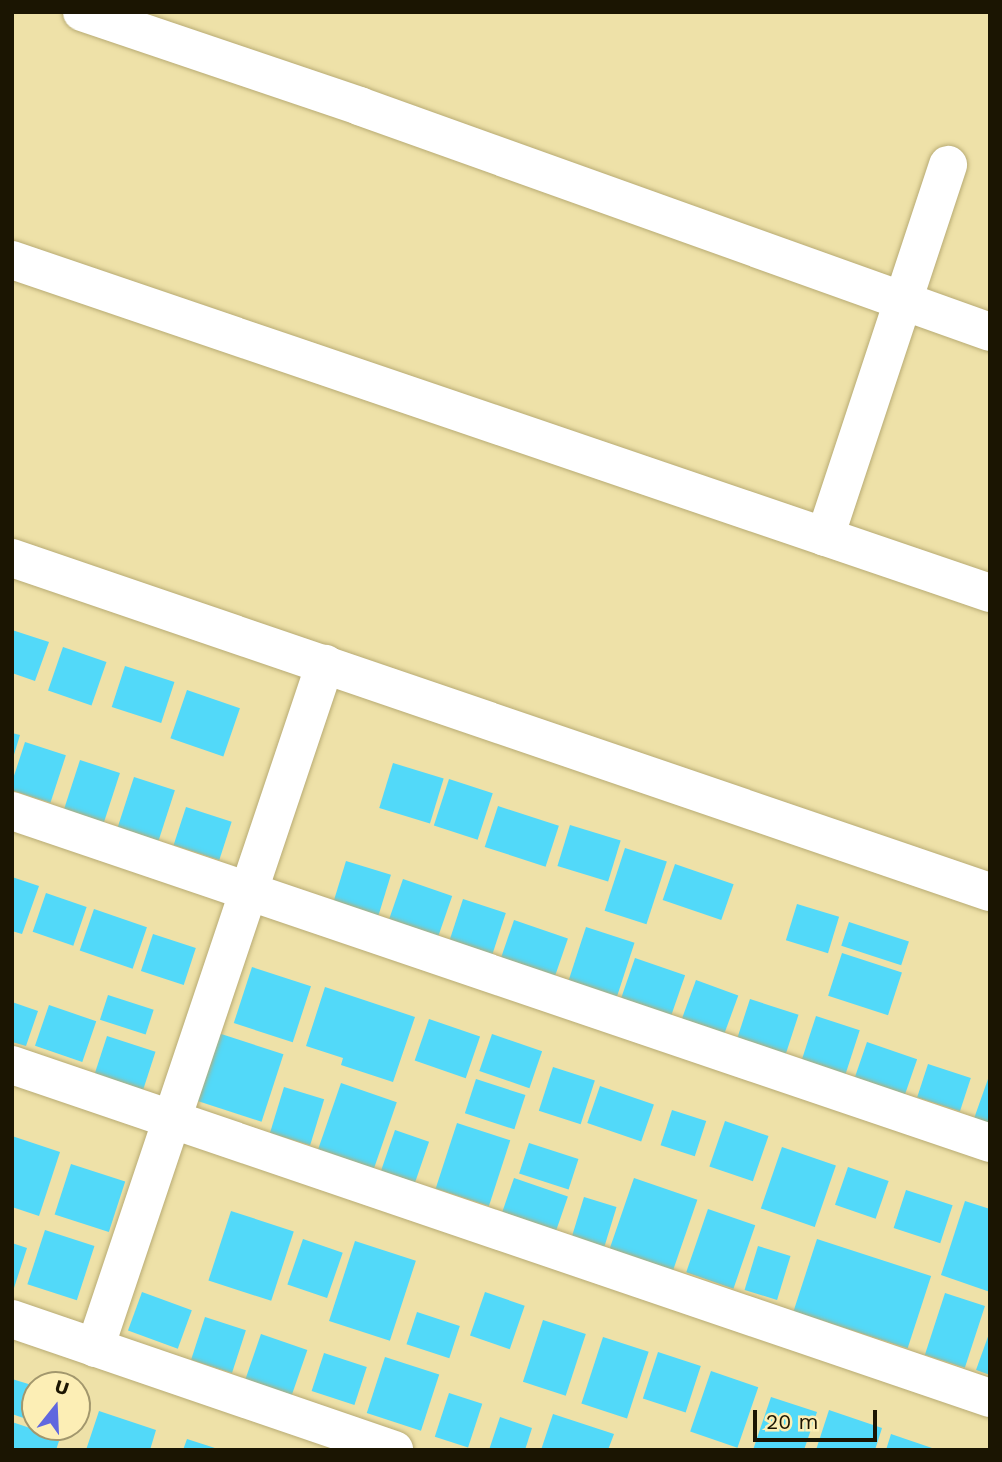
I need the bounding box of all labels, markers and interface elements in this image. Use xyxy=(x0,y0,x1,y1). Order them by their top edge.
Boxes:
north arrow xyxy=(21,1371,91,1441)
text: U xyxy=(52,1374,72,1400)
scale bar xyxy=(757,1396,881,1440)
text: 20 m xyxy=(766,1409,818,1434)

